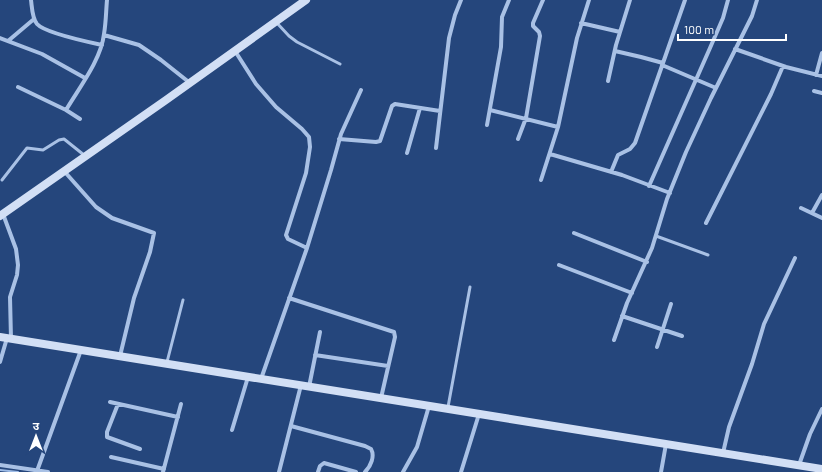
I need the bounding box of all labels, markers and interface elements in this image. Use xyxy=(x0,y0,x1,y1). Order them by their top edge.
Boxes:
scale bar xyxy=(678,16,786,42)
text: 100 m xyxy=(684,22,714,36)
north arrow xyxy=(16,416,56,456)
text: उ xyxy=(33,419,40,432)

